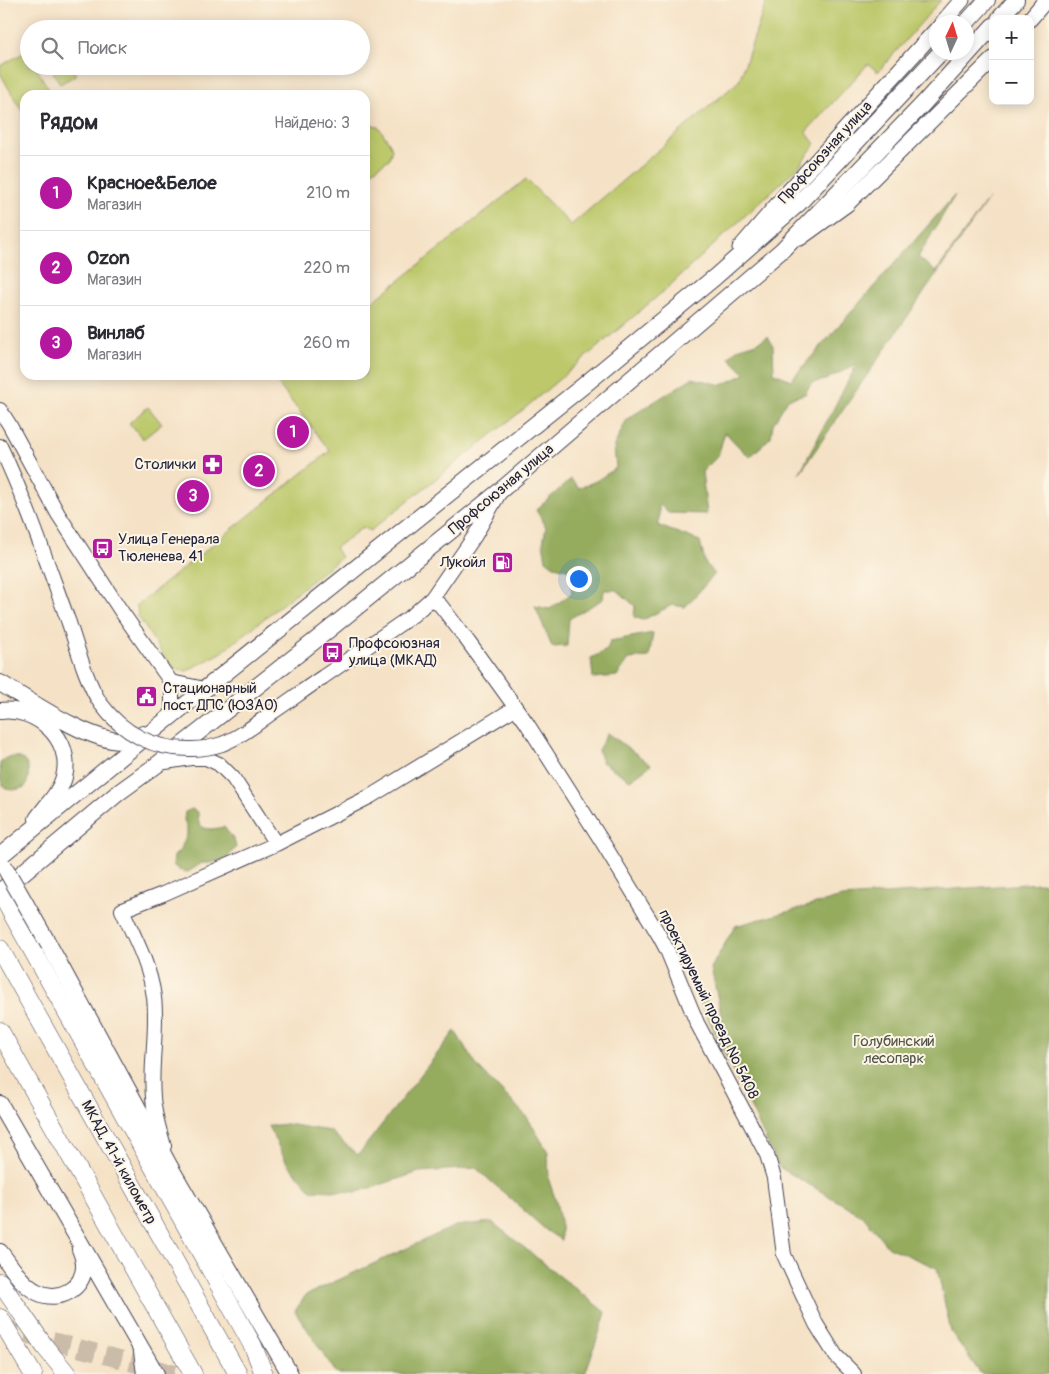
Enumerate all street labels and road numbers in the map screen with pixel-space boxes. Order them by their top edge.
street label: Профсоюзная улица [774,97,876,208]
street label: Профсоюзная улица [445,440,558,539]
street label: проектируемый проезд № 5408 [654,906,763,1103]
street label: МКАД, 41-й километр [77,1097,161,1228]

